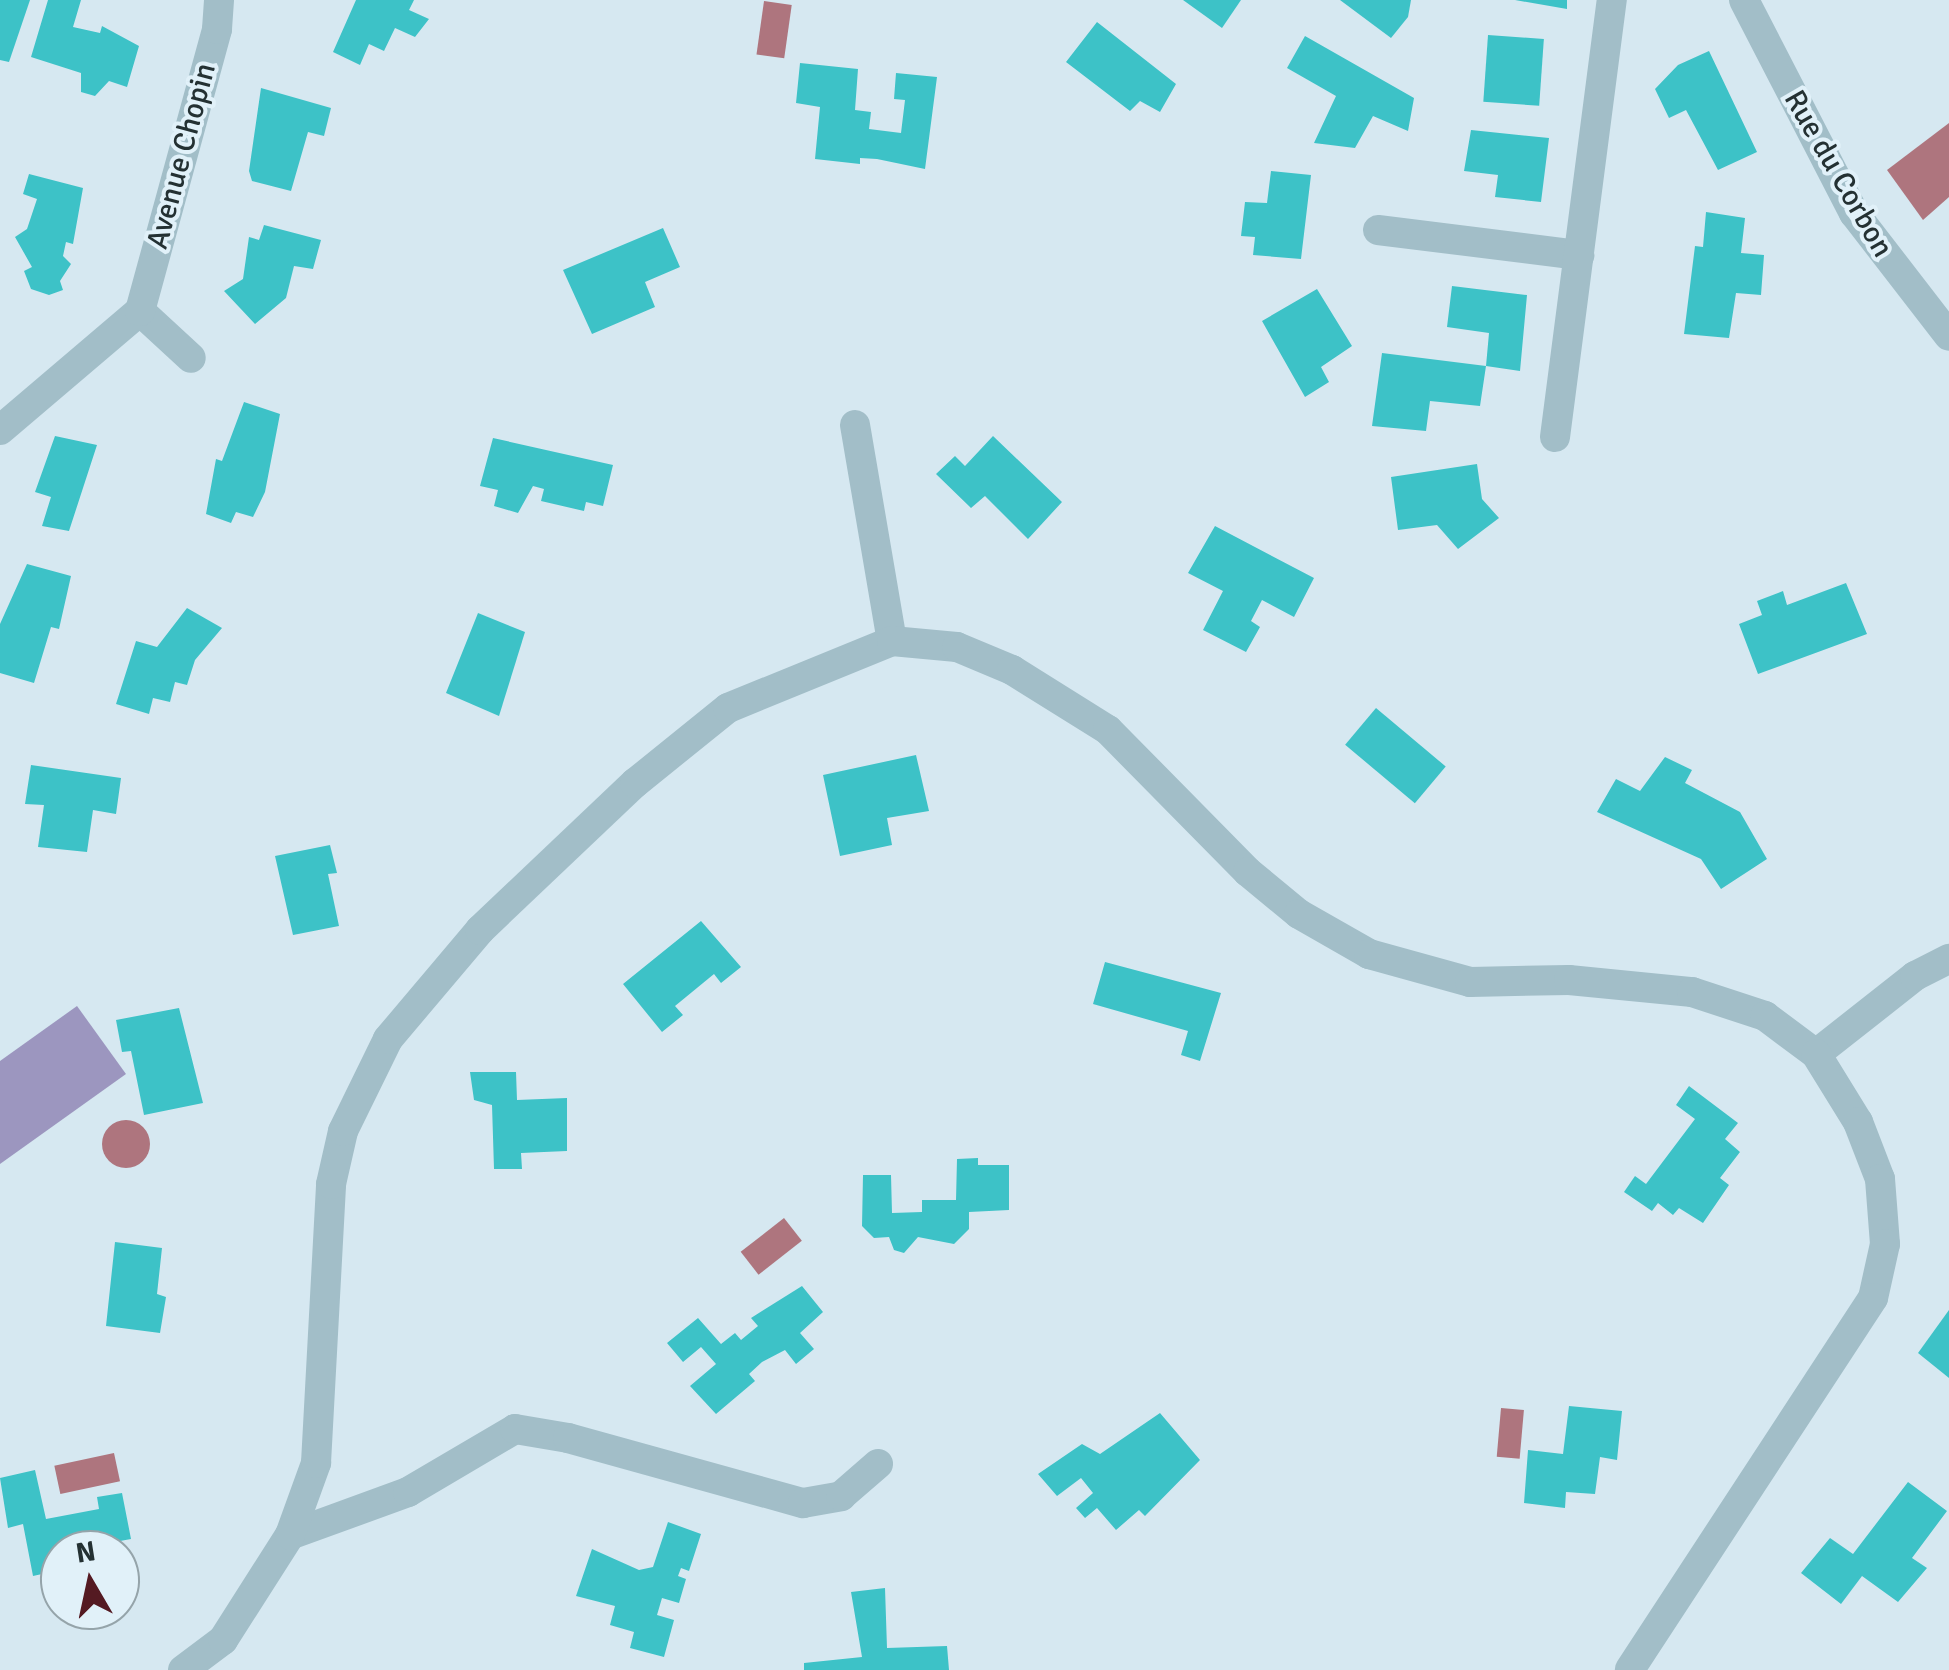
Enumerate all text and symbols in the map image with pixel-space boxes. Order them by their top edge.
street label: Avenue Chopin [140,59,224,253]
street label: Rue du Corbon [1776,84,1900,264]
north arrow [40,1530,140,1630]
text: N [73,1534,98,1571]

